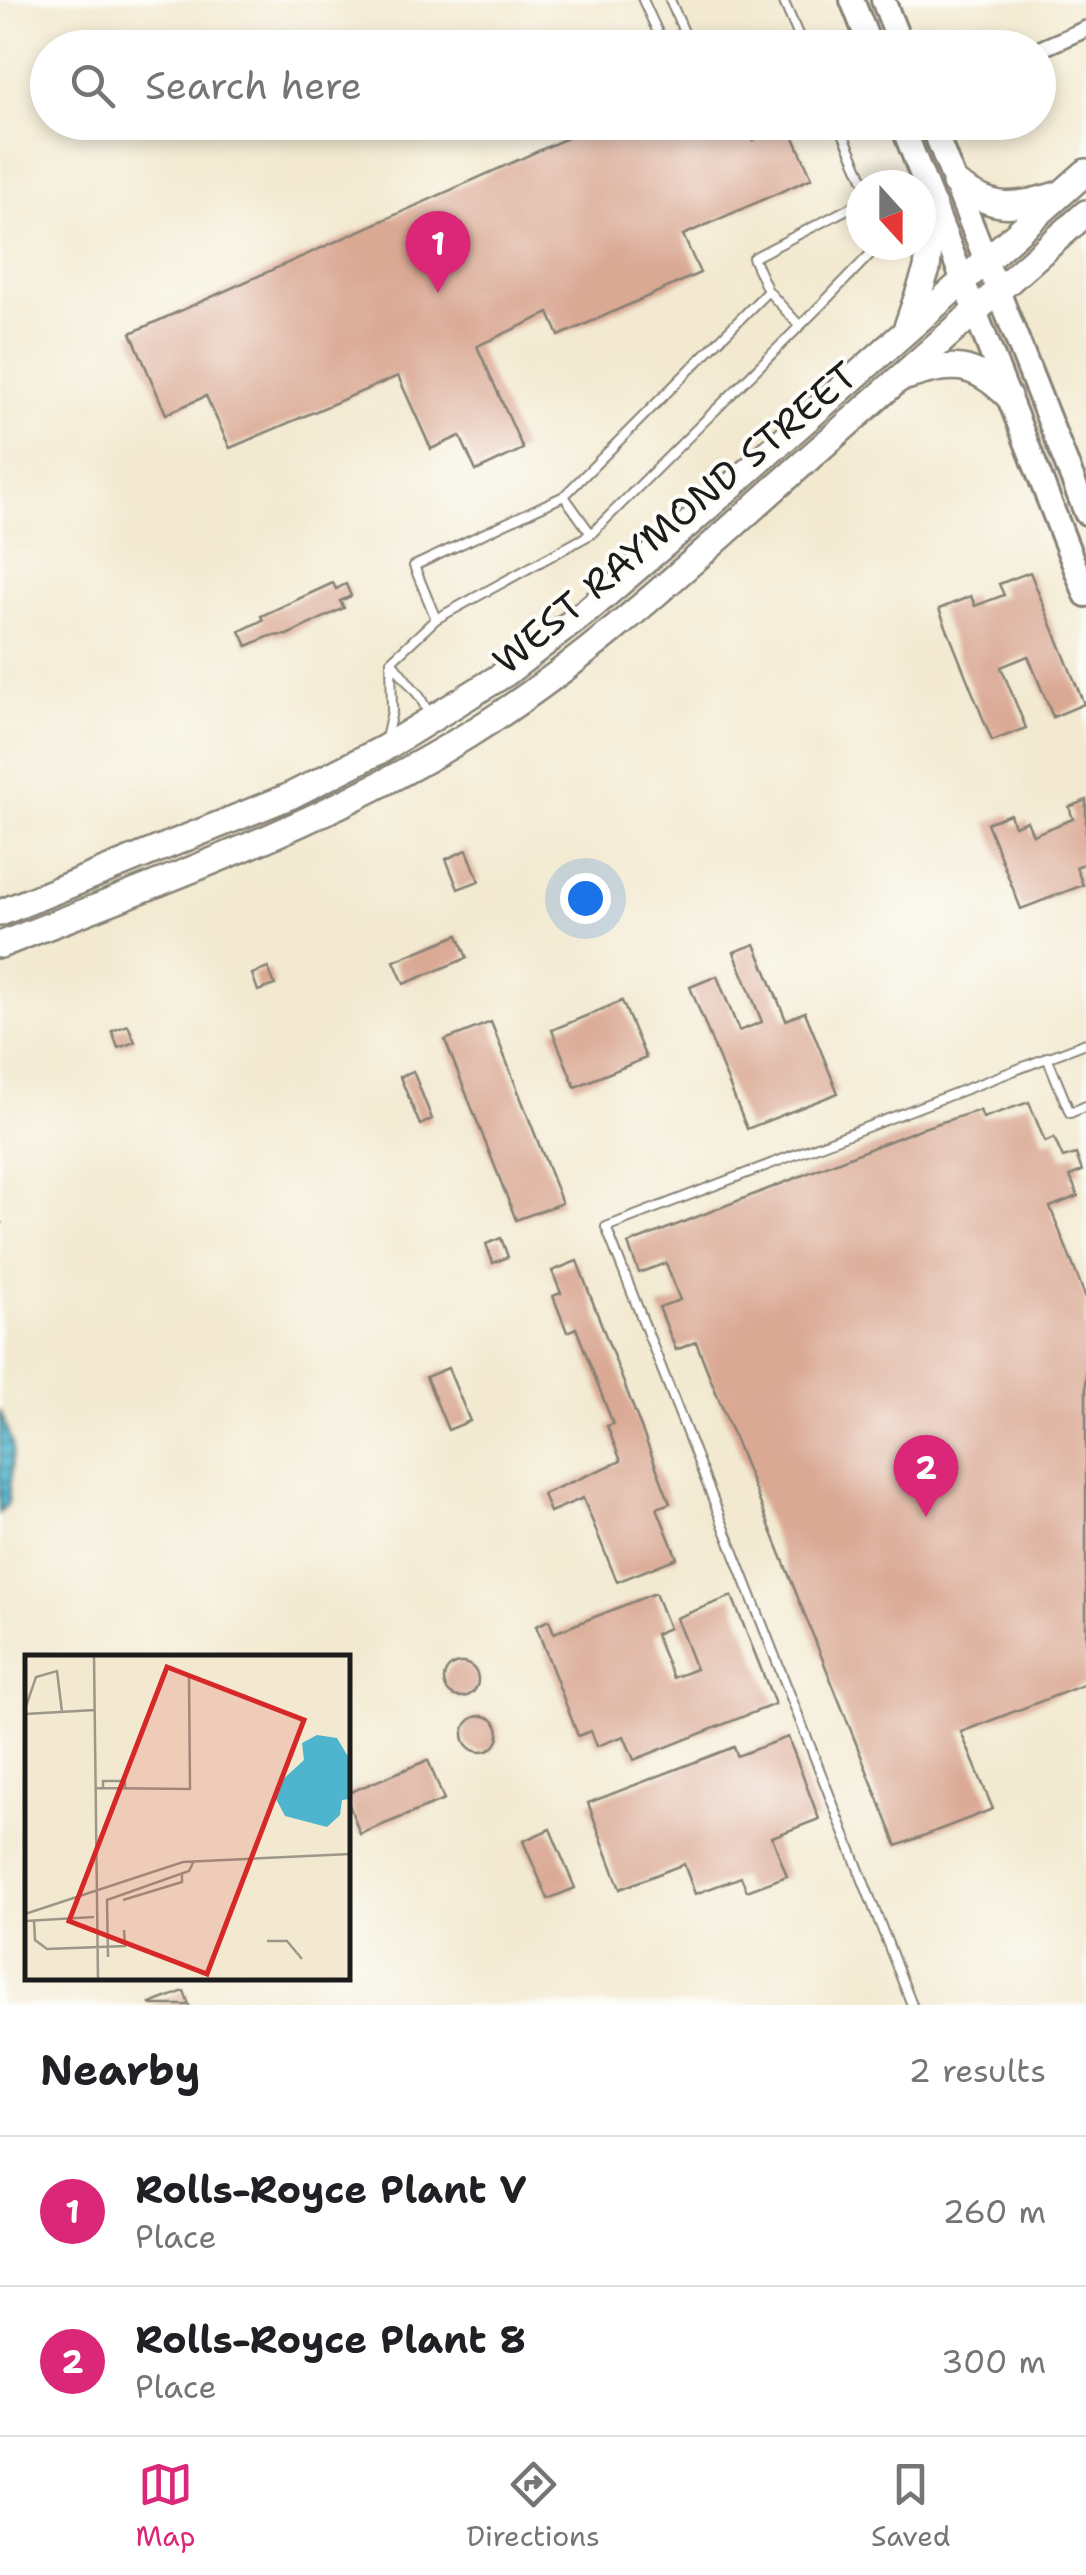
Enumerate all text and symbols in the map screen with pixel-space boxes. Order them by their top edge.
search box [30,30,1056,140]
icon: search [65,58,120,113]
text: Search here [145,60,362,111]
north arrow [846,170,936,260]
pin: 1 [406,210,470,293]
street label: WEST RAYMOND STREET [482,350,868,685]
your location [560,873,611,924]
pin: 2 [894,1434,958,1517]
inset map [25,1655,350,1980]
text: Nearby [40,2042,200,2098]
text: 2 results [909,2049,1046,2092]
text: Rolls-Royce Plant V [135,2164,526,2215]
text: 1 [65,2190,80,2233]
text: 260 m [943,2190,1046,2233]
text: Place [135,2215,217,2258]
text: Rolls-Royce Plant 8 [135,2314,526,2365]
text: 2 [61,2340,84,2383]
text: 300 m [941,2340,1046,2383]
text: Place [135,2365,217,2408]
tab: Map [136,2457,195,2555]
tab: Directions [466,2457,600,2555]
tab: Saved [871,2457,950,2555]

